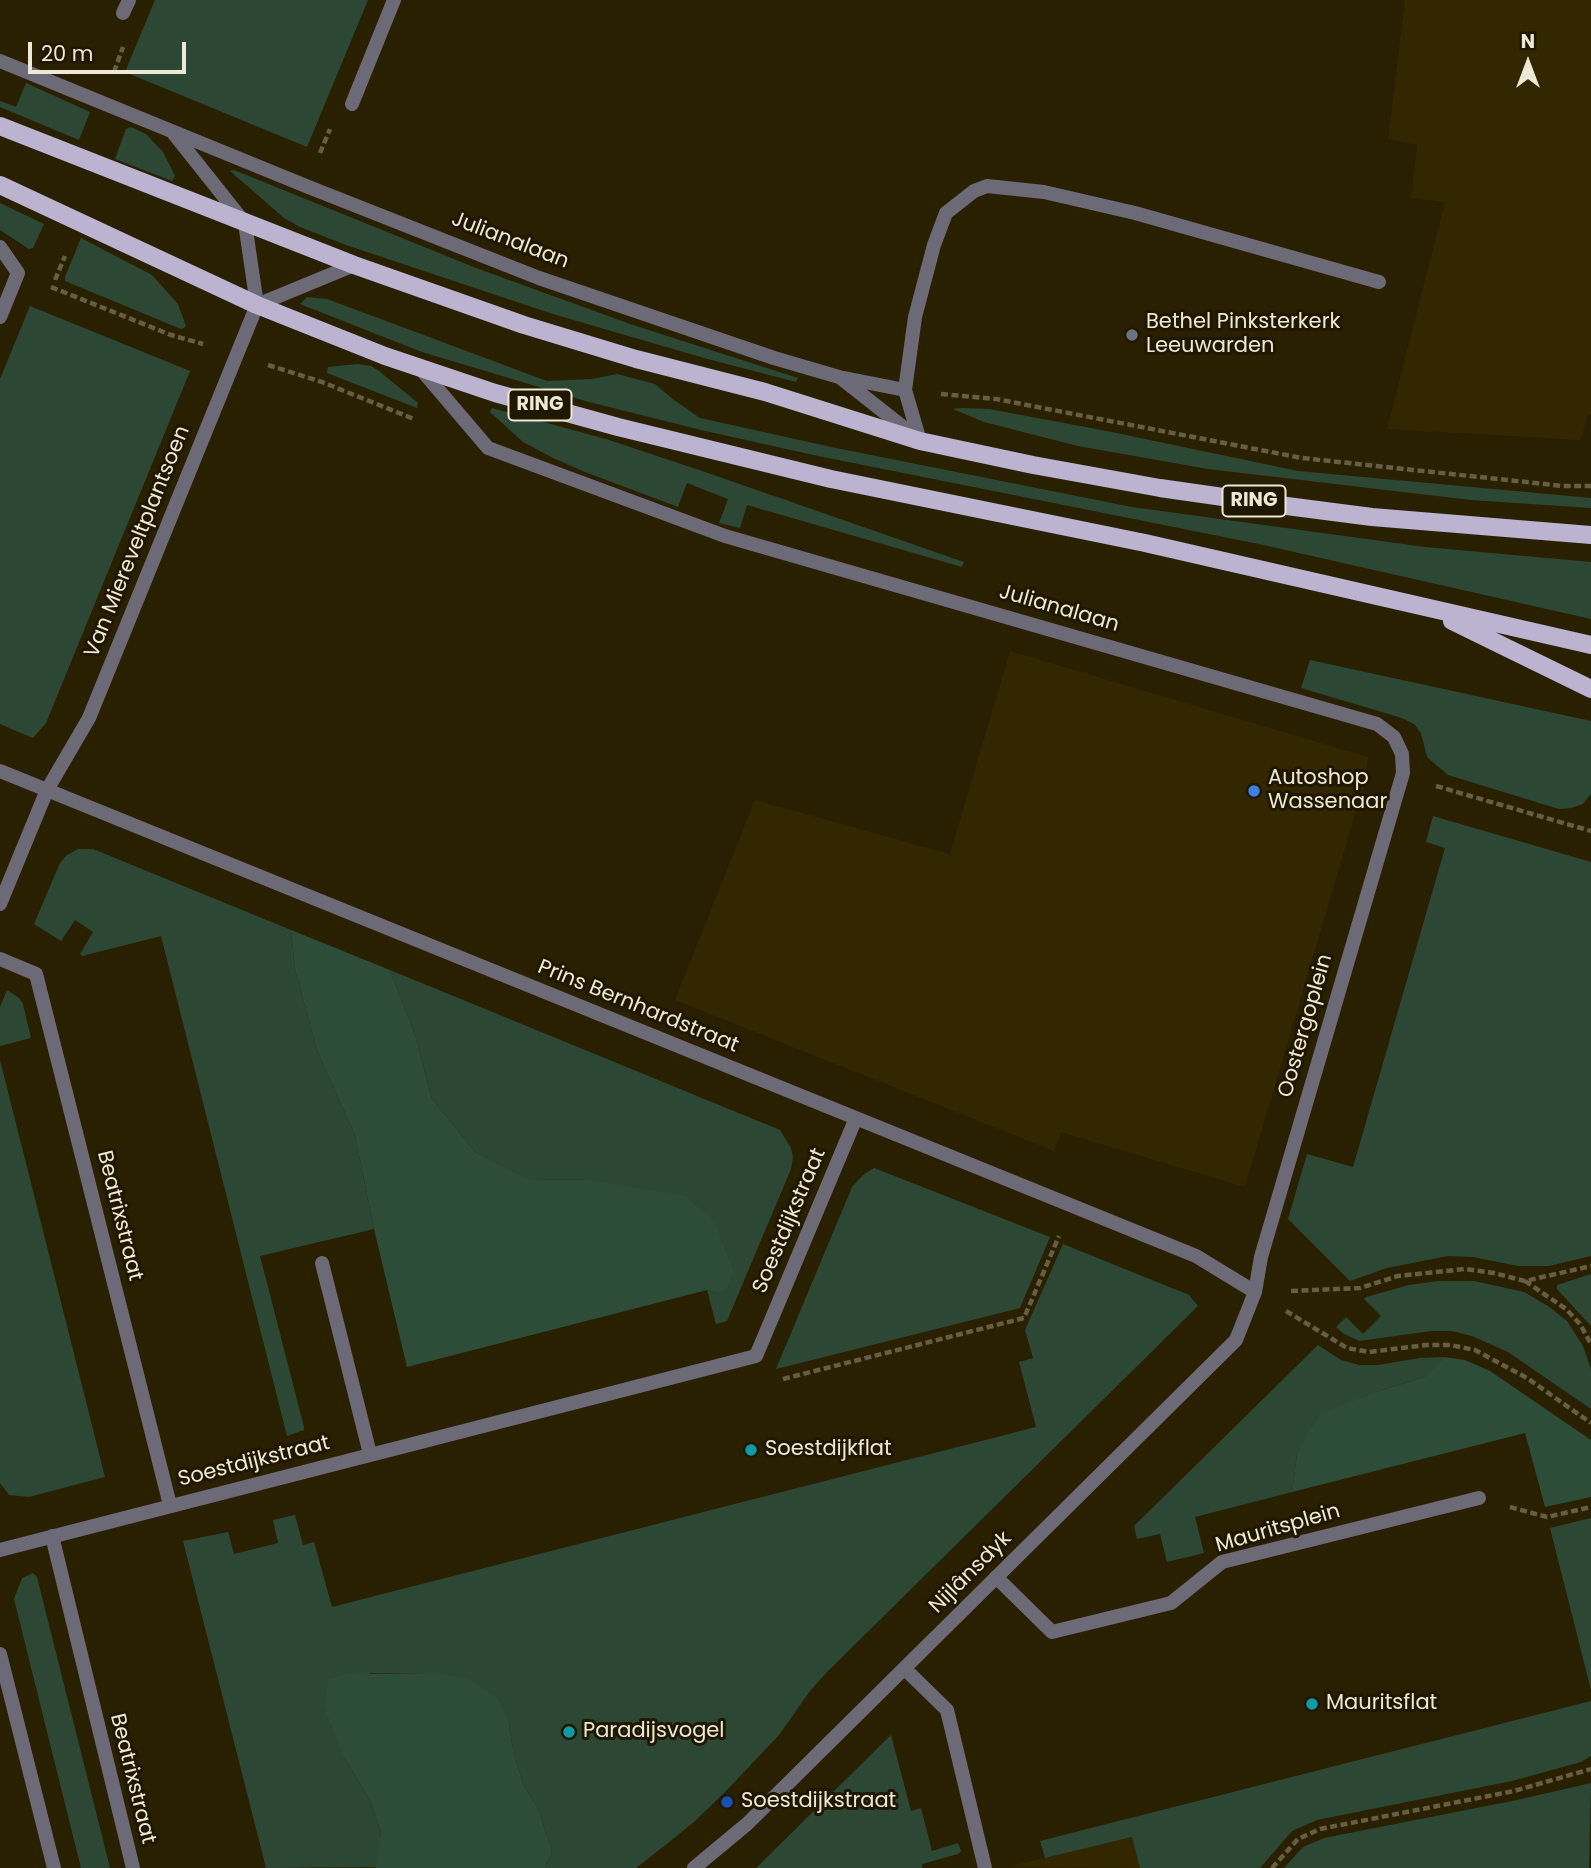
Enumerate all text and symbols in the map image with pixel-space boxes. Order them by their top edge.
scale bar [32,28,189,72]
north arrow [1493,28,1563,98]
text: N [1521,28,1535,55]
text: 20 m [41,39,94,68]
street label: Julianalaan [448,207,572,275]
place label: Bethel Pinksterkerk Leeuwarden [1146,310,1340,360]
marker: Bethel Pinksterkerk Leeuwarden [1124,327,1140,343]
road number: RING [508,390,572,420]
street label: Van Miereveltplantsoen [80,422,196,662]
road number: RING [1222,486,1286,516]
street label: Julianalaan [996,580,1122,638]
place label: Autoshop Wassenaar [1268,766,1387,816]
marker: Autoshop Wassenaar [1246,783,1262,799]
street label: Oostergoplein [1273,951,1339,1101]
street label: Prins Bernhardstraat [534,955,742,1059]
street label: Soestdijkstraat [748,1145,832,1297]
street label: Beatrixstraat [91,1148,147,1284]
street label: Soestdijkstraat [176,1431,332,1493]
place label: Soestdijkflat [765,1437,892,1463]
marker: Soestdijkflat [743,1442,759,1458]
street label: Mauritsplein [1213,1499,1343,1559]
street label: Nijlânsdyk [925,1527,1017,1619]
place label: Mauritsflat [1326,1691,1437,1717]
marker: Mauritsflat [1304,1696,1320,1712]
street label: Beatrixstraat [104,1711,160,1847]
place label: Paradijsvogel [583,1719,725,1745]
marker: Paradijsvogel [561,1724,577,1740]
place label: Soestdijkstraat [741,1789,896,1815]
marker: Soestdijkstraat [719,1794,735,1810]

